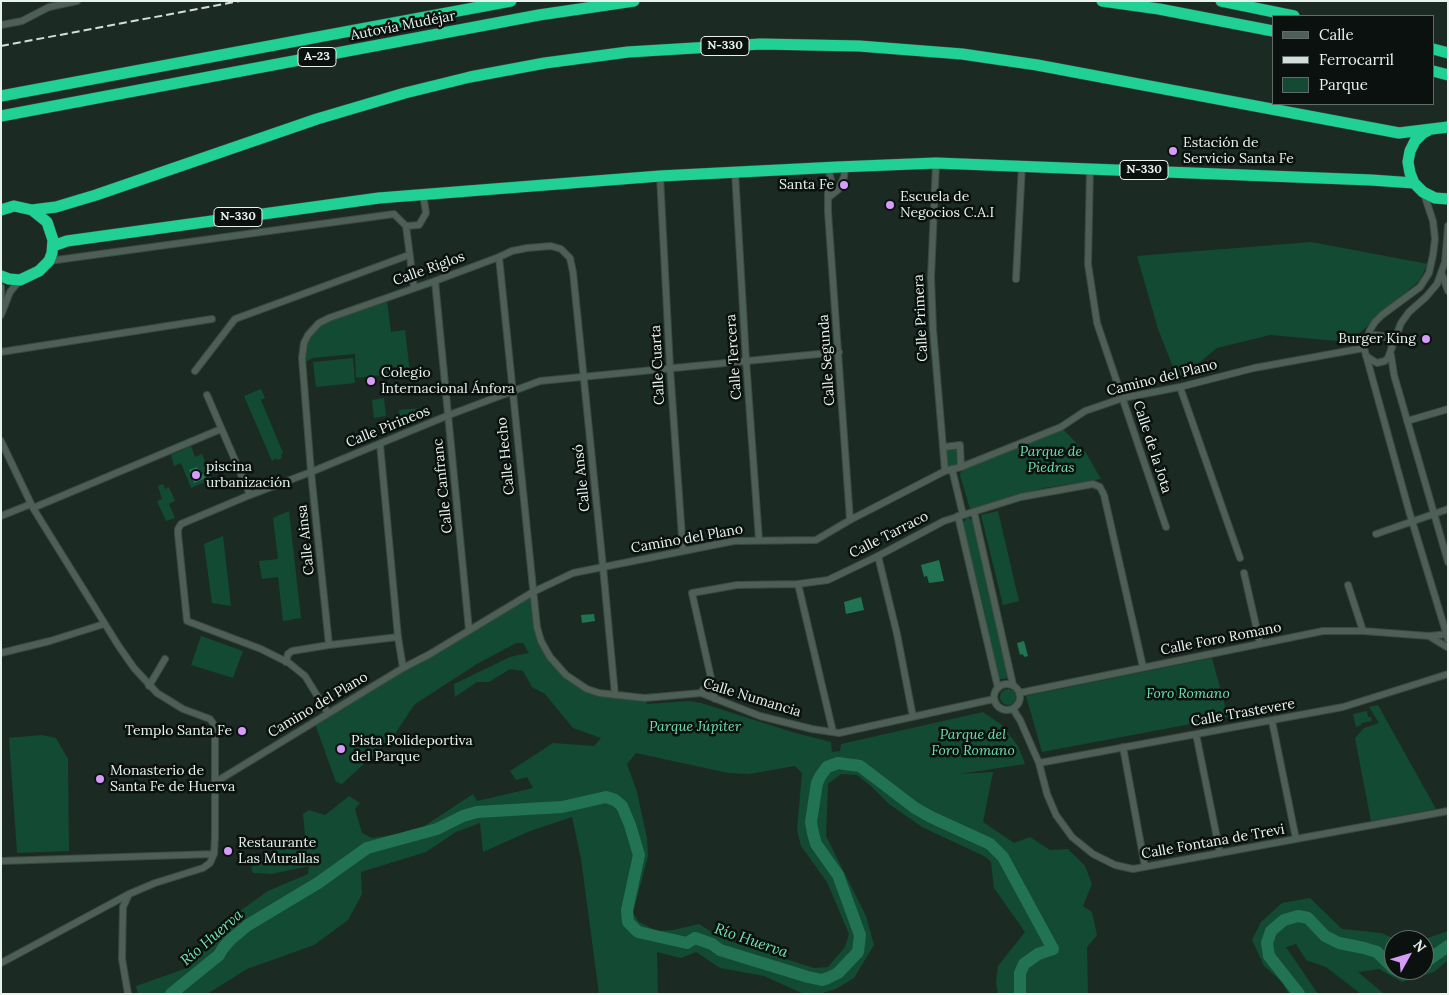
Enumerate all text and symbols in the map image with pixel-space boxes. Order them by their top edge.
street label: Autovía Mudéjar [349,8,457,44]
legend [1272,15,1434,105]
text: Calle [1319,25,1354,44]
road number: N-330 [701,36,749,56]
road number: A-23 [298,48,336,66]
text: Ferrocarril [1319,50,1394,69]
text: Parque [1319,75,1368,94]
place label: Estación de Servicio Santa Fe [1183,135,1294,168]
marker: Estación de Servicio Santa Fe [1167,145,1179,157]
road number: N-330 [1120,160,1168,180]
place label: Santa Fe [779,177,834,193]
marker: Santa Fe [838,179,850,191]
place label: Escuela de Negocios C.A.I [900,189,994,222]
marker: Escuela de Negocios C.A.I [884,199,896,211]
road number: N-330 [214,208,262,226]
street label: Calle Riglos [391,248,467,290]
street label: Calle Primera [910,274,932,362]
street label: Calle Tercera [723,314,745,400]
street label: Calle Segunda [815,314,839,406]
street label: Calle Cuarta [648,325,668,405]
place label: Burger King [1338,331,1416,347]
marker: Burger King [1420,333,1432,345]
street label: Camino del Plano [1105,356,1219,400]
place label: Colegio Internacional Ánfora [381,365,515,398]
marker: Colegio Internacional Ánfora [365,375,377,387]
street label: Calle de la Jota [1129,399,1175,495]
street label: Calle Pirineos [344,403,432,451]
street label: Calle Hecho [494,416,518,496]
street label: Calle Canfranc [430,438,456,534]
street label: Calle Ansó [570,443,594,513]
park label: Parque de Piedras [1020,444,1082,477]
place label: piscina urbanización [206,459,291,492]
marker: piscina urbanización [190,469,202,481]
street label: Calle Ainsa [294,504,318,576]
street label: Calle Tarraco [847,508,931,562]
street label: Camino del Plano [630,521,744,557]
street label: Calle Foro Romano [1159,619,1283,659]
street label: Camino del Plano [265,669,371,741]
street label: Calle Numancia [701,675,803,721]
park label: Foro Romano [1146,686,1230,702]
street label: Calle Trastevere [1190,696,1296,730]
park label: Parque Júpiter [649,719,741,735]
place label: Templo Santa Fe [125,723,232,739]
marker: Templo Santa Fe [236,725,248,737]
park label: Parque del Foro Romano [931,727,1015,760]
place label: Pista Polideportiva del Parque [351,733,473,766]
marker: Pista Polideportiva del Parque [335,743,347,755]
place label: Monasterio de Santa Fe de Huerva [110,763,235,796]
marker: Monasterio de Santa Fe de Huerva [94,773,106,785]
street label: Calle Fontana de Trevi [1140,821,1286,863]
place label: Restaurante Las Murallas [238,835,320,868]
marker: Restaurante Las Murallas [222,845,234,857]
water label: Río Huerva [177,906,247,970]
water label: Río Huerva [712,920,790,962]
north arrow [1384,930,1434,980]
text: N [1409,936,1430,956]

